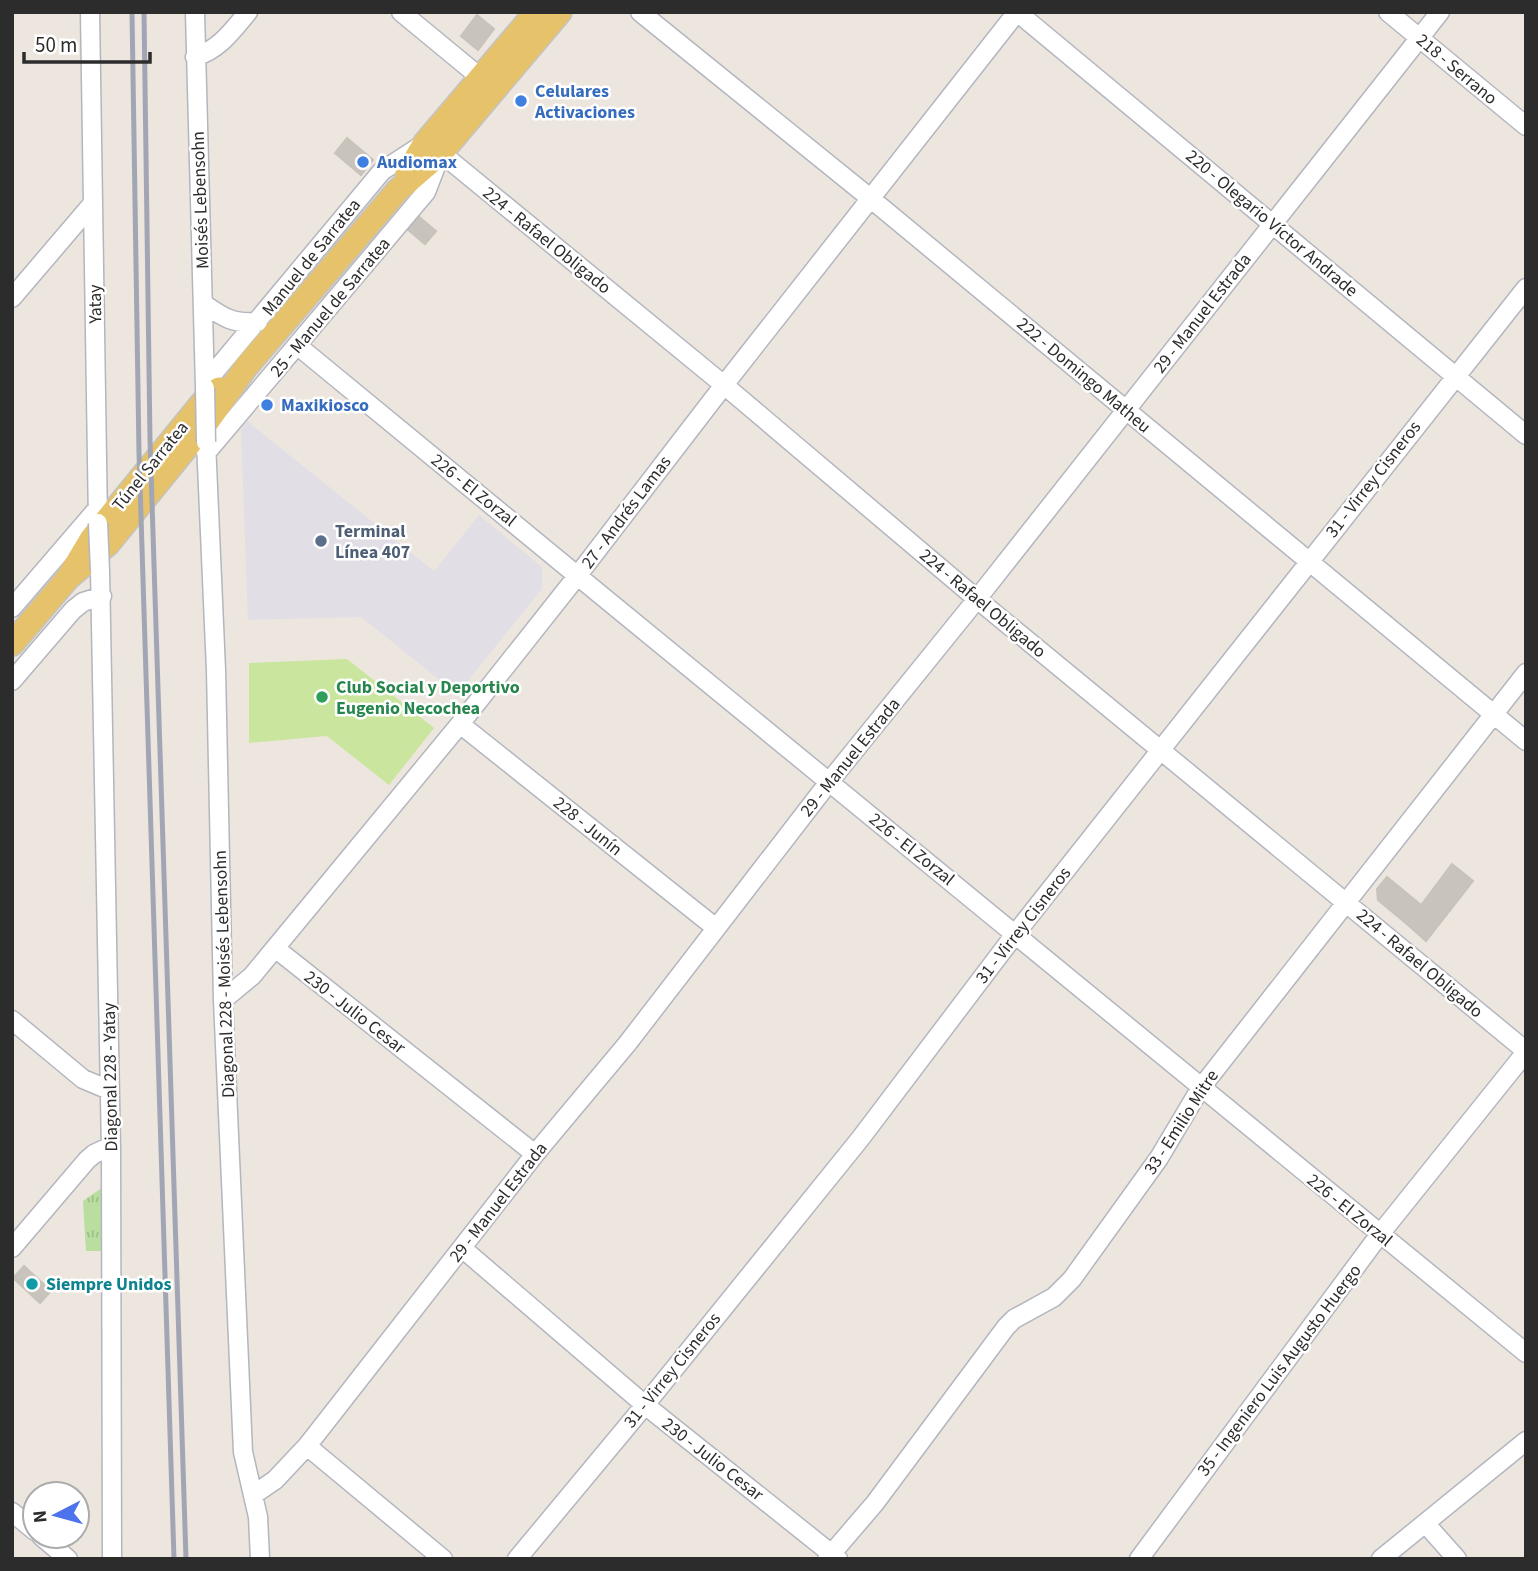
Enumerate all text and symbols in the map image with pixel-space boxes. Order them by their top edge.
scale bar [24,21,150,65]
street label: 218 - Serrano [1411,28,1503,111]
text: 50 m [35,30,77,60]
place label: Celulares Activaciones [534,79,635,125]
marker: Celulares Activaciones [513,93,529,109]
street label: Moisés Lebensohn [186,131,215,269]
street label: 220 - Olegario Víctor Andrade [1180,144,1363,303]
place label: Audiomax [376,150,457,175]
marker: Audiomax [355,154,371,170]
street label: 224 - Rafael Obligado [477,181,616,300]
street label: Manuel de Sarratea [256,193,367,321]
street label: 25 - Manuel de Sarratea [264,232,396,382]
street label: 29 - Manuel Estrada [1148,248,1257,379]
street label: Yatay [83,284,108,325]
street label: 222 - Domingo Matheu [1011,312,1156,439]
place label: Maxikiosco [281,393,369,418]
marker: Maxikiosco [259,397,275,413]
street label: Túnel Sarratea [106,416,194,516]
street label: 31 - Virrey Cisneros [1320,416,1427,543]
street label: 226 - El Zorzal [426,448,522,533]
street label: 27 - Andrés Lamas [576,451,677,574]
place label: Terminal Línea 407 [335,519,410,565]
marker: Terminal Línea 407 [313,533,329,549]
street label: 224 - Rafael Obligado [914,543,1051,664]
place label: Club Social y Deportivo Eugenio Necochea [336,675,520,721]
marker: Club Social y Deportivo Eugenio Necochea [314,689,330,705]
street label: 29 - Manuel Estrada [795,693,906,822]
street label: 228 - Junín [548,791,627,862]
street label: 226 - El Zorzal [864,807,960,892]
street label: Diagonal 228 - Moisés Lebensohn [208,850,241,1098]
street label: 31 - Virrey Cisneros [970,862,1077,989]
street label: 224 - Rafael Obligado [1351,903,1488,1024]
street label: 230 - Julio Cesar [299,965,411,1060]
street label: Diagonal 228 - Yatay [97,1002,124,1152]
street label: 33 - Emilio Mitre [1138,1065,1225,1180]
street label: 29 - Manuel Estrada [444,1137,553,1268]
street label: 226 - El Zorzal [1302,1168,1398,1253]
street label: 35 - Ingeniero Luis Augusto Huergo [1191,1259,1367,1481]
place label: Siempre Unidos [46,1272,171,1297]
marker: Siempre Unidos [24,1276,40,1292]
street label: 31 - Virrey Cisneros [618,1307,727,1433]
street label: 230 - Julio Cesar [657,1412,769,1507]
north arrow [21,1480,91,1550]
text: N [26,1509,55,1524]

